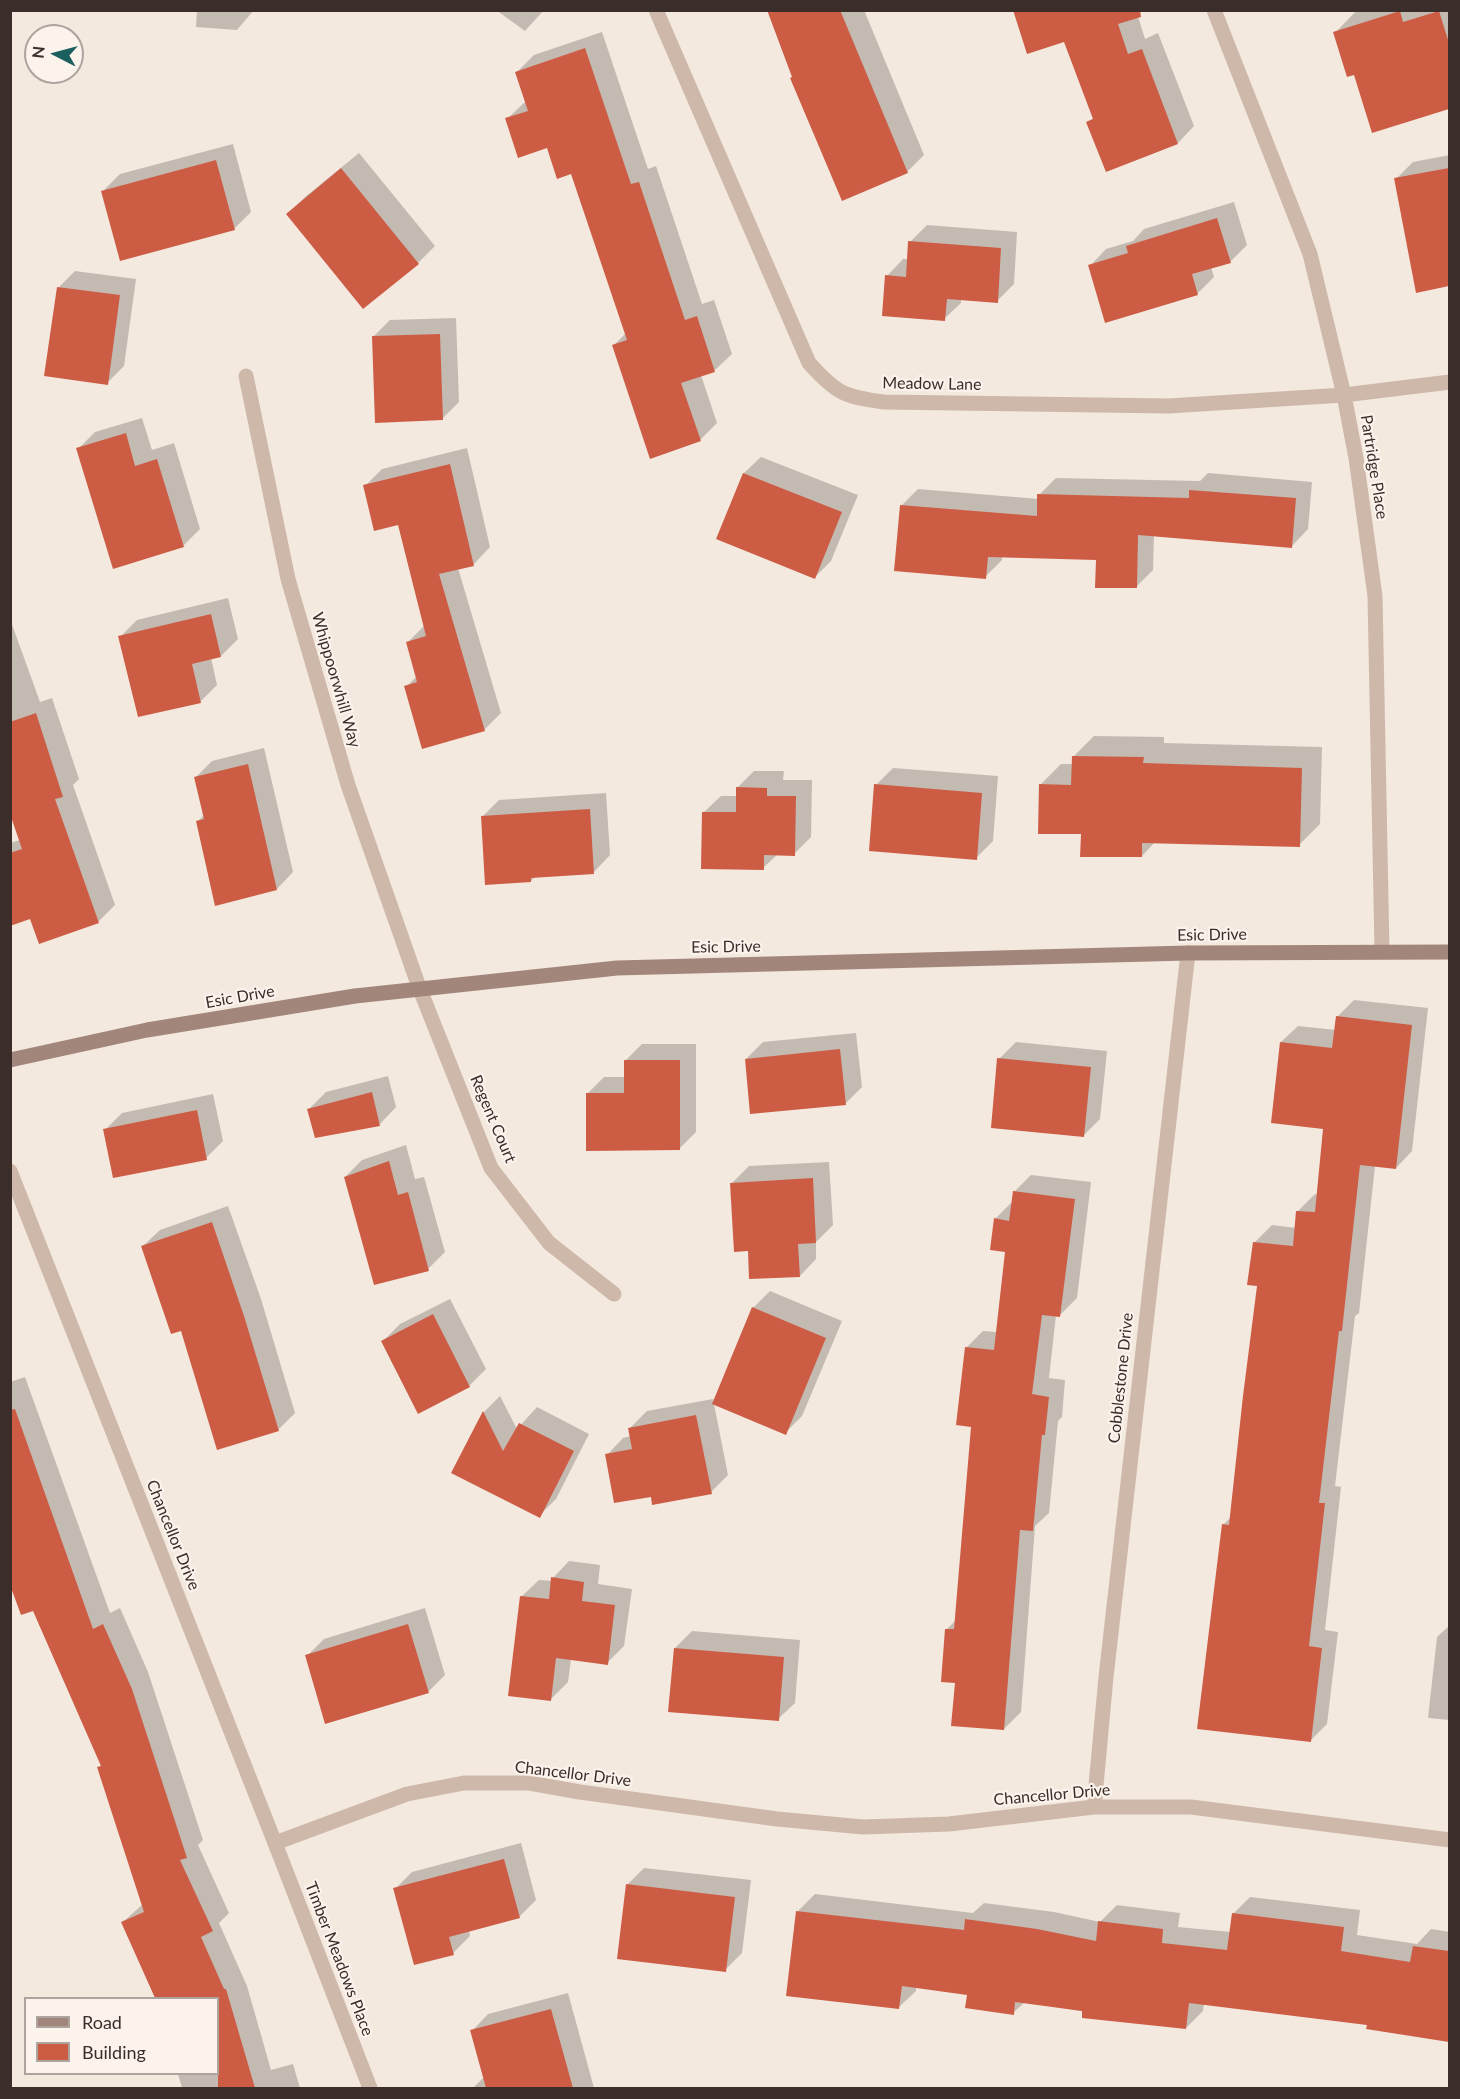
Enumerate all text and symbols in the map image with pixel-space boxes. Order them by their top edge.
north arrow [24,24,84,84]
text: N [27,45,48,59]
street label: Meadow Lane [882,374,982,394]
street label: Partridge Place [1356,413,1392,521]
street label: Whippoorwhill Way [308,610,364,750]
street label: Esic Drive [1177,925,1247,945]
street label: Esic Drive [691,937,761,957]
street label: Esic Drive [204,981,276,1013]
street label: Regent Court [466,1072,520,1166]
street label: Cobblestone Drive [1105,1312,1137,1444]
street label: Chancellor Drive [142,1477,204,1593]
street label: Chancellor Drive [514,1757,632,1791]
street label: Chancellor Drive [993,1780,1111,1810]
street label: Timber Meadows Place [301,1879,377,2039]
legend [24,1997,219,2075]
text: Road [82,2011,122,2033]
text: Building [82,2041,146,2063]

